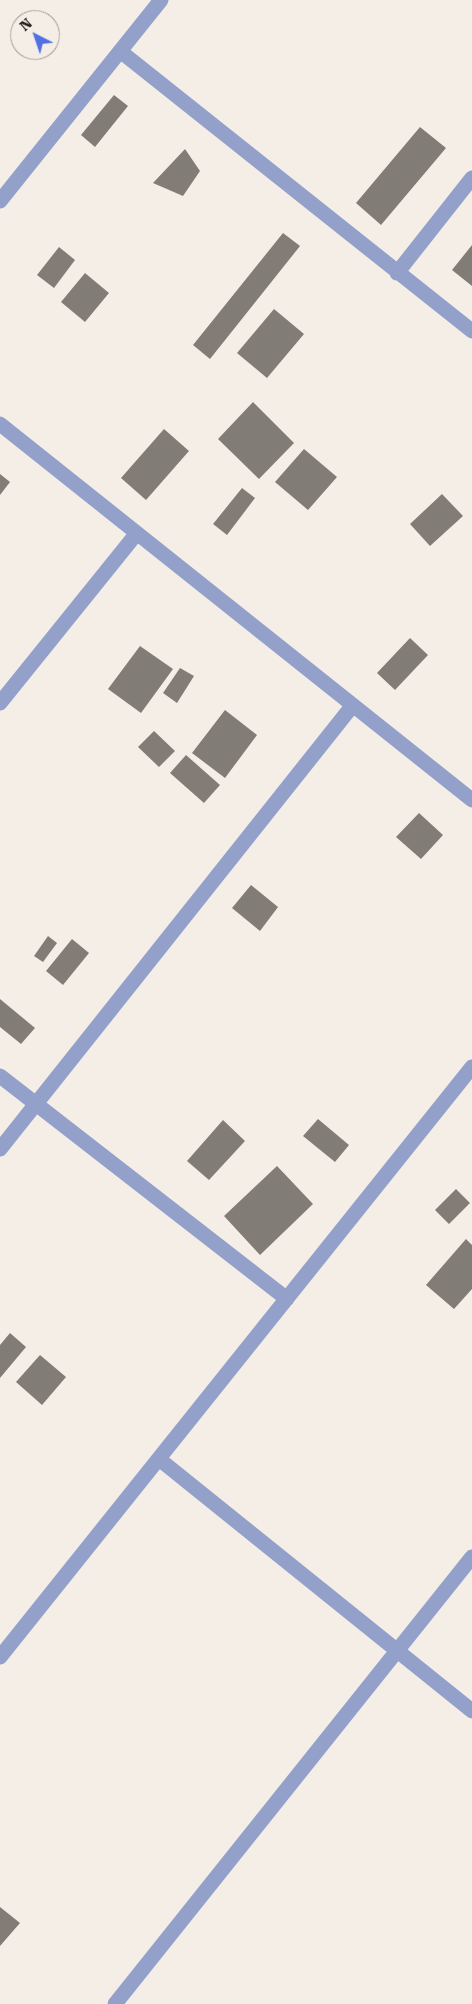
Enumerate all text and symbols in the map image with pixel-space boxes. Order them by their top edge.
north arrow [10,10,60,60]
text: N [16,15,35,34]

